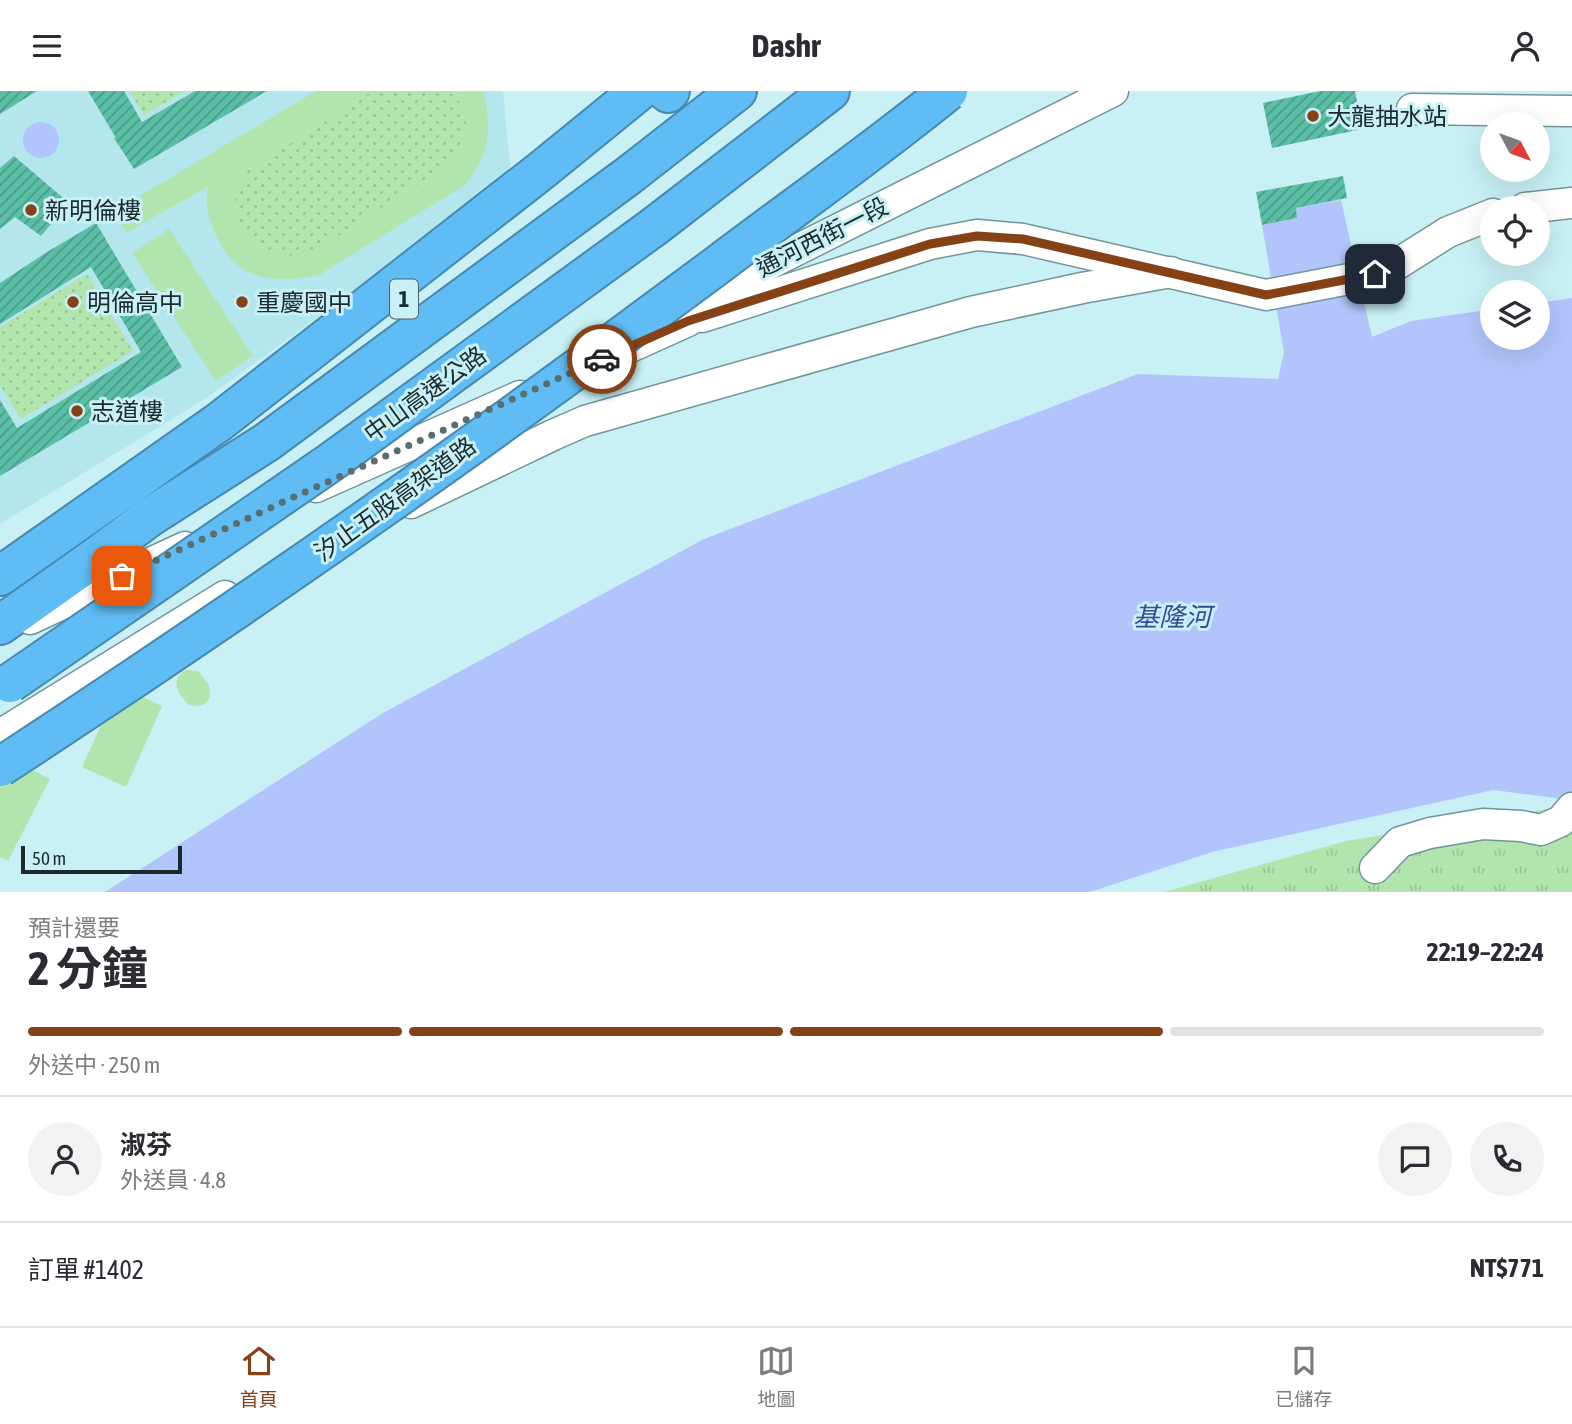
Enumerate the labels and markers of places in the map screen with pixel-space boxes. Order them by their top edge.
place label: 大龍抽水站 [1327,103,1447,130]
marker: 大龍抽水站 [1305,108,1321,124]
place label: 新明倫樓 [45,197,141,224]
marker: 新明倫樓 [23,202,39,218]
pin [1345,244,1405,304]
place label: 明倫高中 [87,289,183,316]
place label: 重慶國中 [256,289,352,316]
marker: 明倫高中 [65,294,81,310]
marker: 重慶國中 [234,294,250,310]
place label: 志道樓 [91,398,163,425]
marker: 志道樓 [69,403,85,419]
pin [92,546,152,606]

